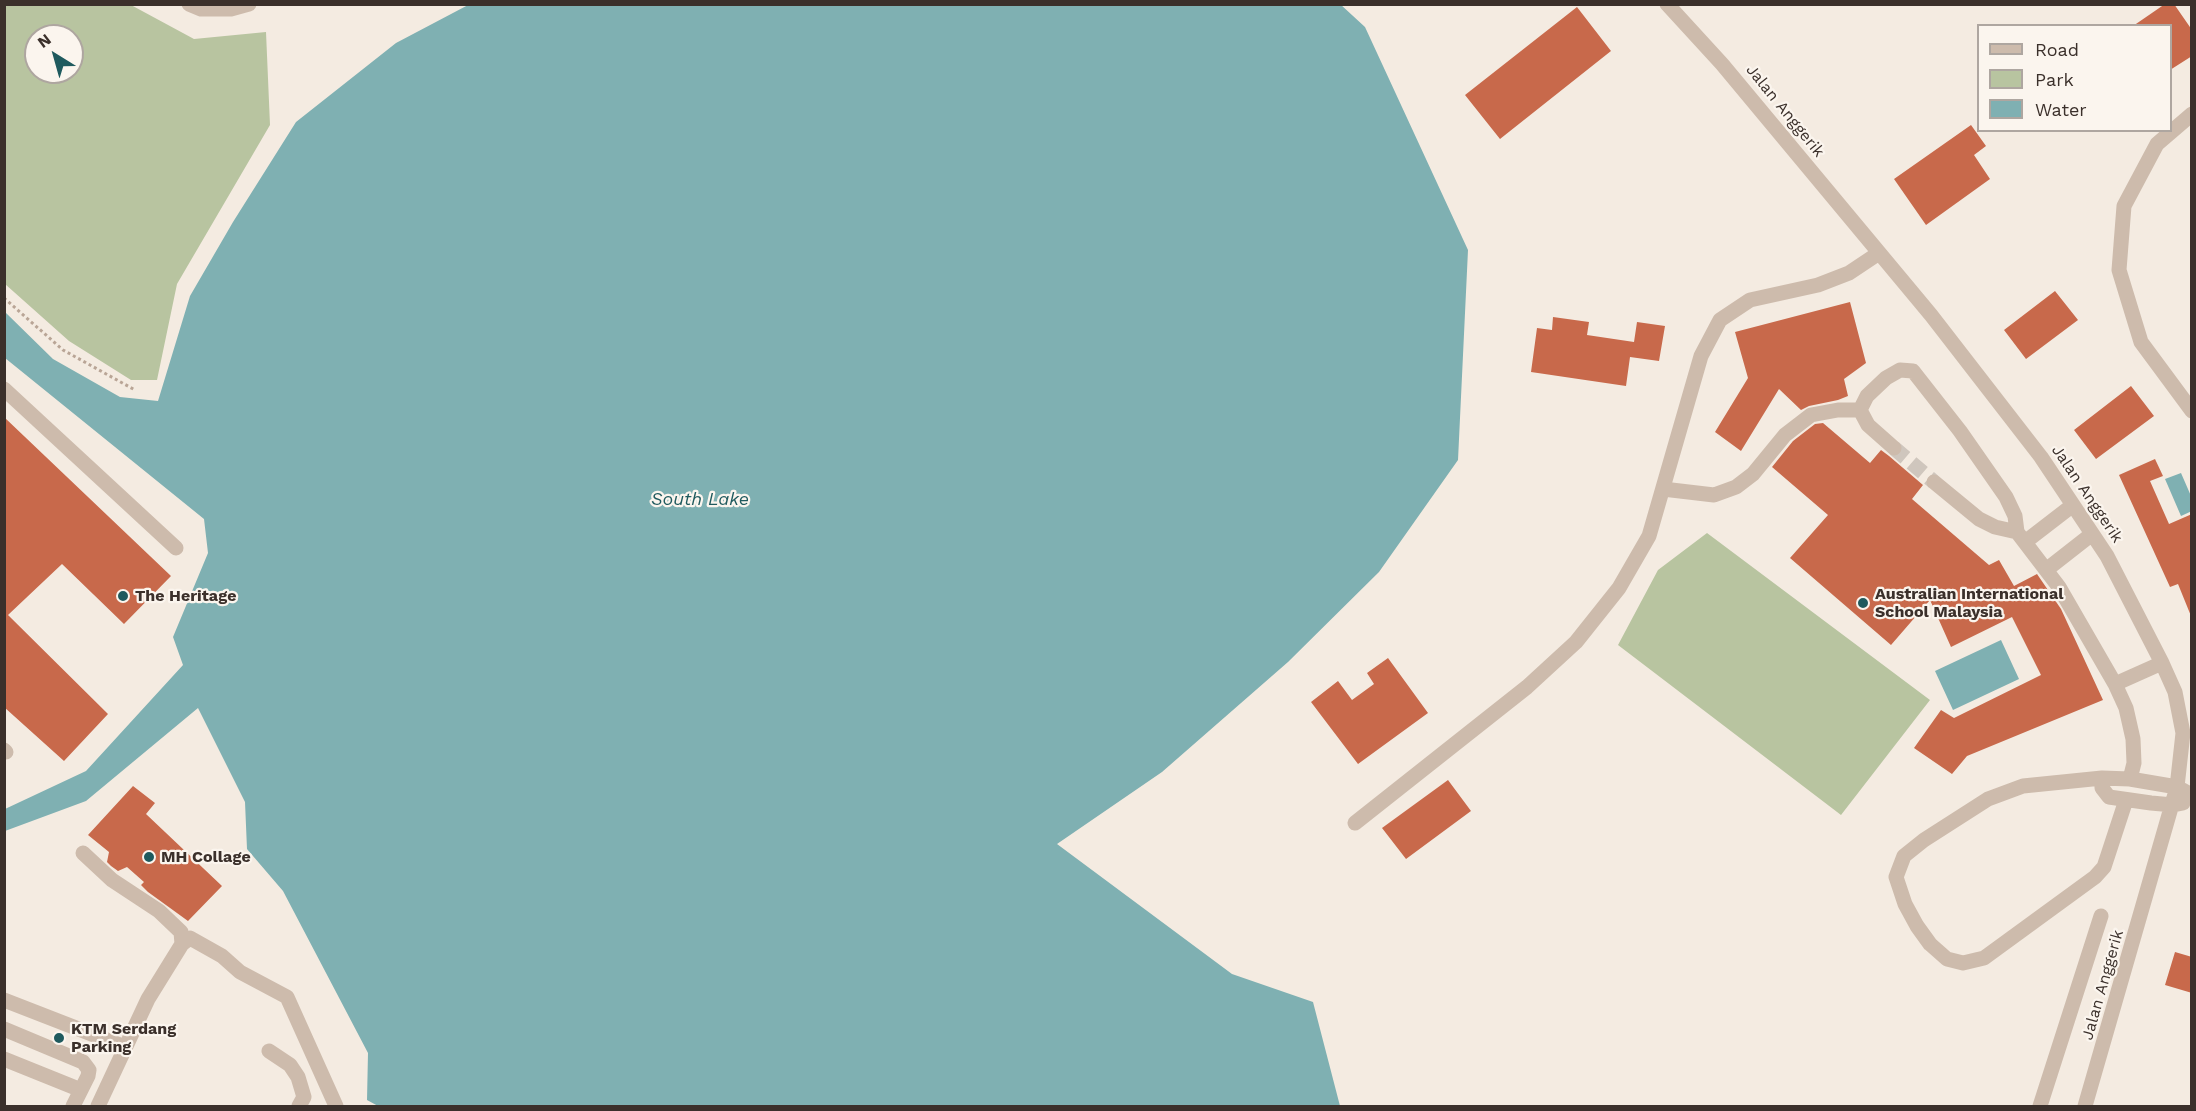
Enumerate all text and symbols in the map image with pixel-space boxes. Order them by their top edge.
north arrow [24,24,84,84]
legend [1977,24,2172,132]
text: N [34,30,55,52]
text: Road [2035,39,2079,60]
street label: Jalan Anggerik [1742,61,1828,161]
text: Park [2035,69,2074,90]
text: Water [2035,99,2087,120]
street label: Jalan Anggerik [2047,441,2127,547]
water label: South Lake [651,489,749,511]
place label: Australian International School Malaysia [1875,584,2063,622]
place label: The Heritage [135,586,236,606]
marker: The Heritage [116,589,130,603]
marker: Australian International School Malaysia [1856,596,1870,610]
place label: MH Collage [161,847,251,867]
marker: MH Collage [142,850,156,864]
street label: Jalan Anggerik [2078,928,2128,1042]
place label: KTM Serdang Parking [71,1019,176,1057]
marker: KTM Serdang Parking [52,1031,66,1045]

